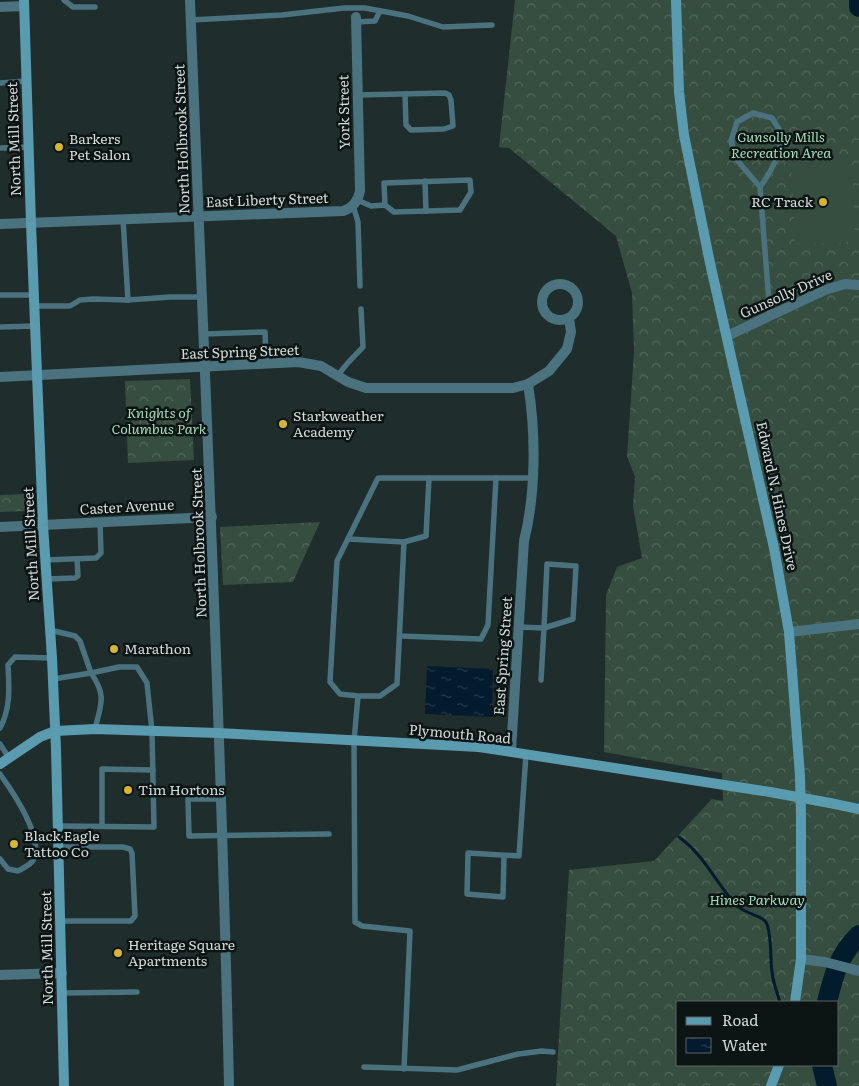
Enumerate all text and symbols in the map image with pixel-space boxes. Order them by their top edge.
street label: North Holbrook Street [168,63,194,214]
street label: York Street [332,74,354,149]
street label: North Mill Street [1,81,25,196]
park label: Gunsolly Mills Recreation Area [731,126,831,162]
place label: Barkers Pet Salon [69,128,131,164]
marker: Barkers Pet Salon [53,141,65,153]
street label: East Liberty Street [205,187,329,211]
place label: RC Track [751,191,813,211]
marker: RC Track [817,196,829,208]
street label: Gunsolly Drive [736,264,835,322]
street label: East Spring Street [180,339,300,363]
park label: Knights of Columbus Park [112,402,207,438]
place label: Starkweather Academy [293,405,384,441]
marker: Starkweather Academy [277,418,289,430]
street label: Edward N. Hines Drive [752,419,804,572]
street label: North Holbrook Street [185,467,211,618]
street label: North Mill Street [17,486,43,602]
street label: Caster Avenue [79,494,175,518]
street label: East Spring Street [488,596,516,716]
place label: Marathon [124,638,191,658]
marker: Marathon [108,643,120,655]
street label: Plymouth Road [408,719,512,747]
place label: Tim Hortons [138,779,225,799]
marker: Tim Hortons [122,784,134,796]
place label: Black Eagle Tattoo Co [24,825,100,861]
marker: Black Eagle Tattoo Co [8,838,20,850]
park label: Hines Parkway [709,889,805,909]
street label: North Mill Street [35,890,57,1005]
place label: Heritage Square Apartments [128,934,235,970]
marker: Heritage Square Apartments [112,947,124,959]
legend [676,1001,839,1066]
text: Road [722,1008,758,1031]
text: Water [722,1033,767,1056]

